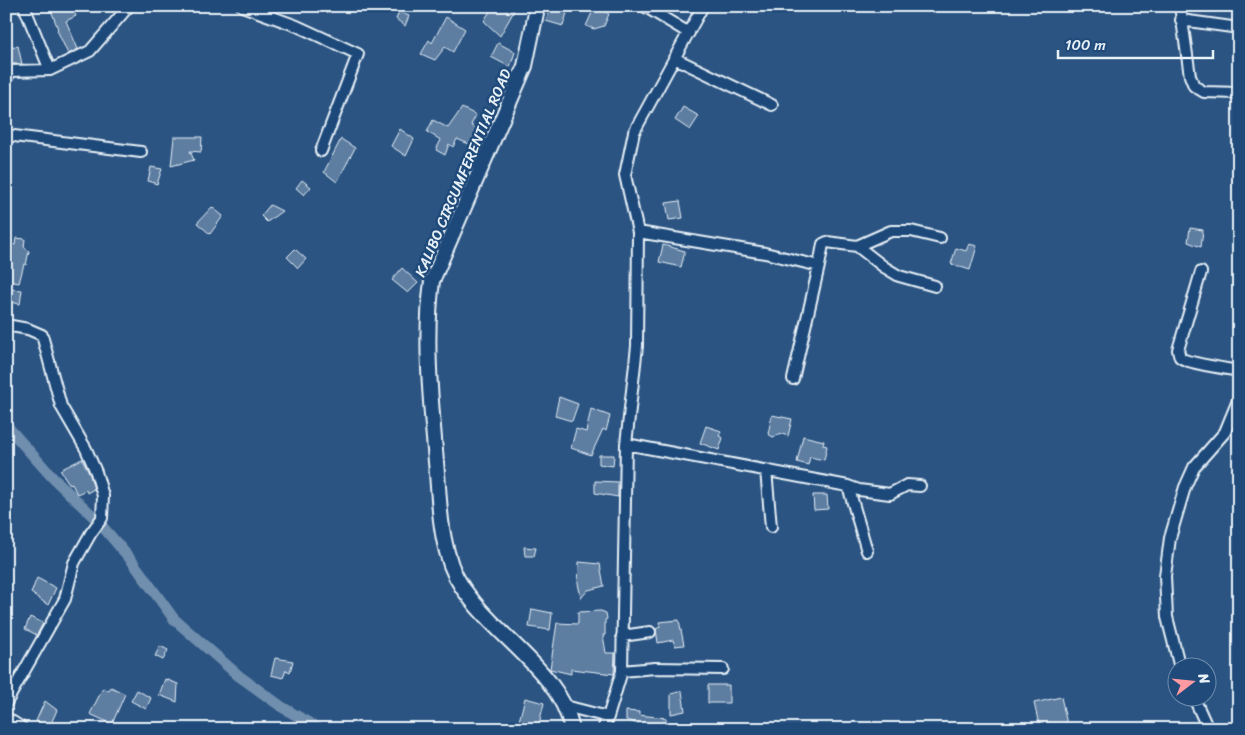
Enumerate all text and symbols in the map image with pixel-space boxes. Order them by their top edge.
scale bar [1058,28,1212,60]
text: 100 m [1065,32,1106,58]
street label: KALIBO CIRCUMFERENTIAL ROAD [407,65,519,281]
north arrow [1168,658,1218,708]
text: N [1190,669,1217,687]

